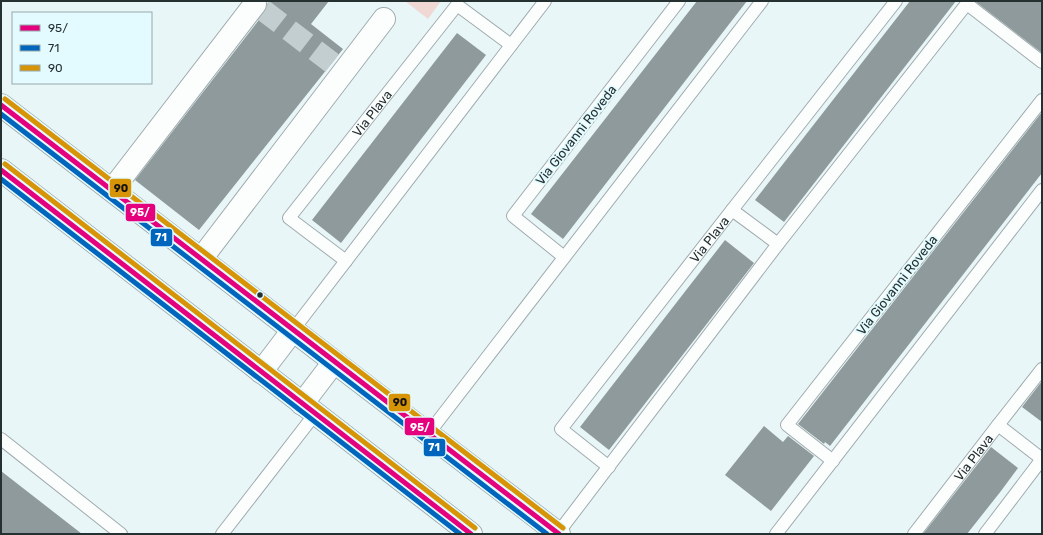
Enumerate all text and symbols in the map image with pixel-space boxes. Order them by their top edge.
legend [12,12,152,84]
text: 95/ [48,21,68,35]
text: 71 [48,41,59,55]
text: 90 [48,61,63,75]
street label: Via Giovanni Roveda [532,82,620,188]
street label: Via Plava [349,87,395,139]
line badge: 90 [109,178,132,198]
text: 90 [114,182,128,195]
line badge: 95/ [125,203,156,222]
text: 95/ [130,206,150,219]
street label: Via Plava [686,213,732,265]
line badge: 71 [150,228,173,247]
text: 71 [155,231,167,244]
street label: Via Giovanni Roveda [853,232,941,338]
unlabelled marker [255,290,265,300]
line badge: 90 [388,393,411,412]
text: 90 [393,396,407,409]
line badge: 95/ [404,417,435,436]
text: 95/ [410,421,430,434]
street label: Via Plava [951,431,996,483]
line badge: 71 [423,438,446,457]
text: 71 [428,441,440,454]

